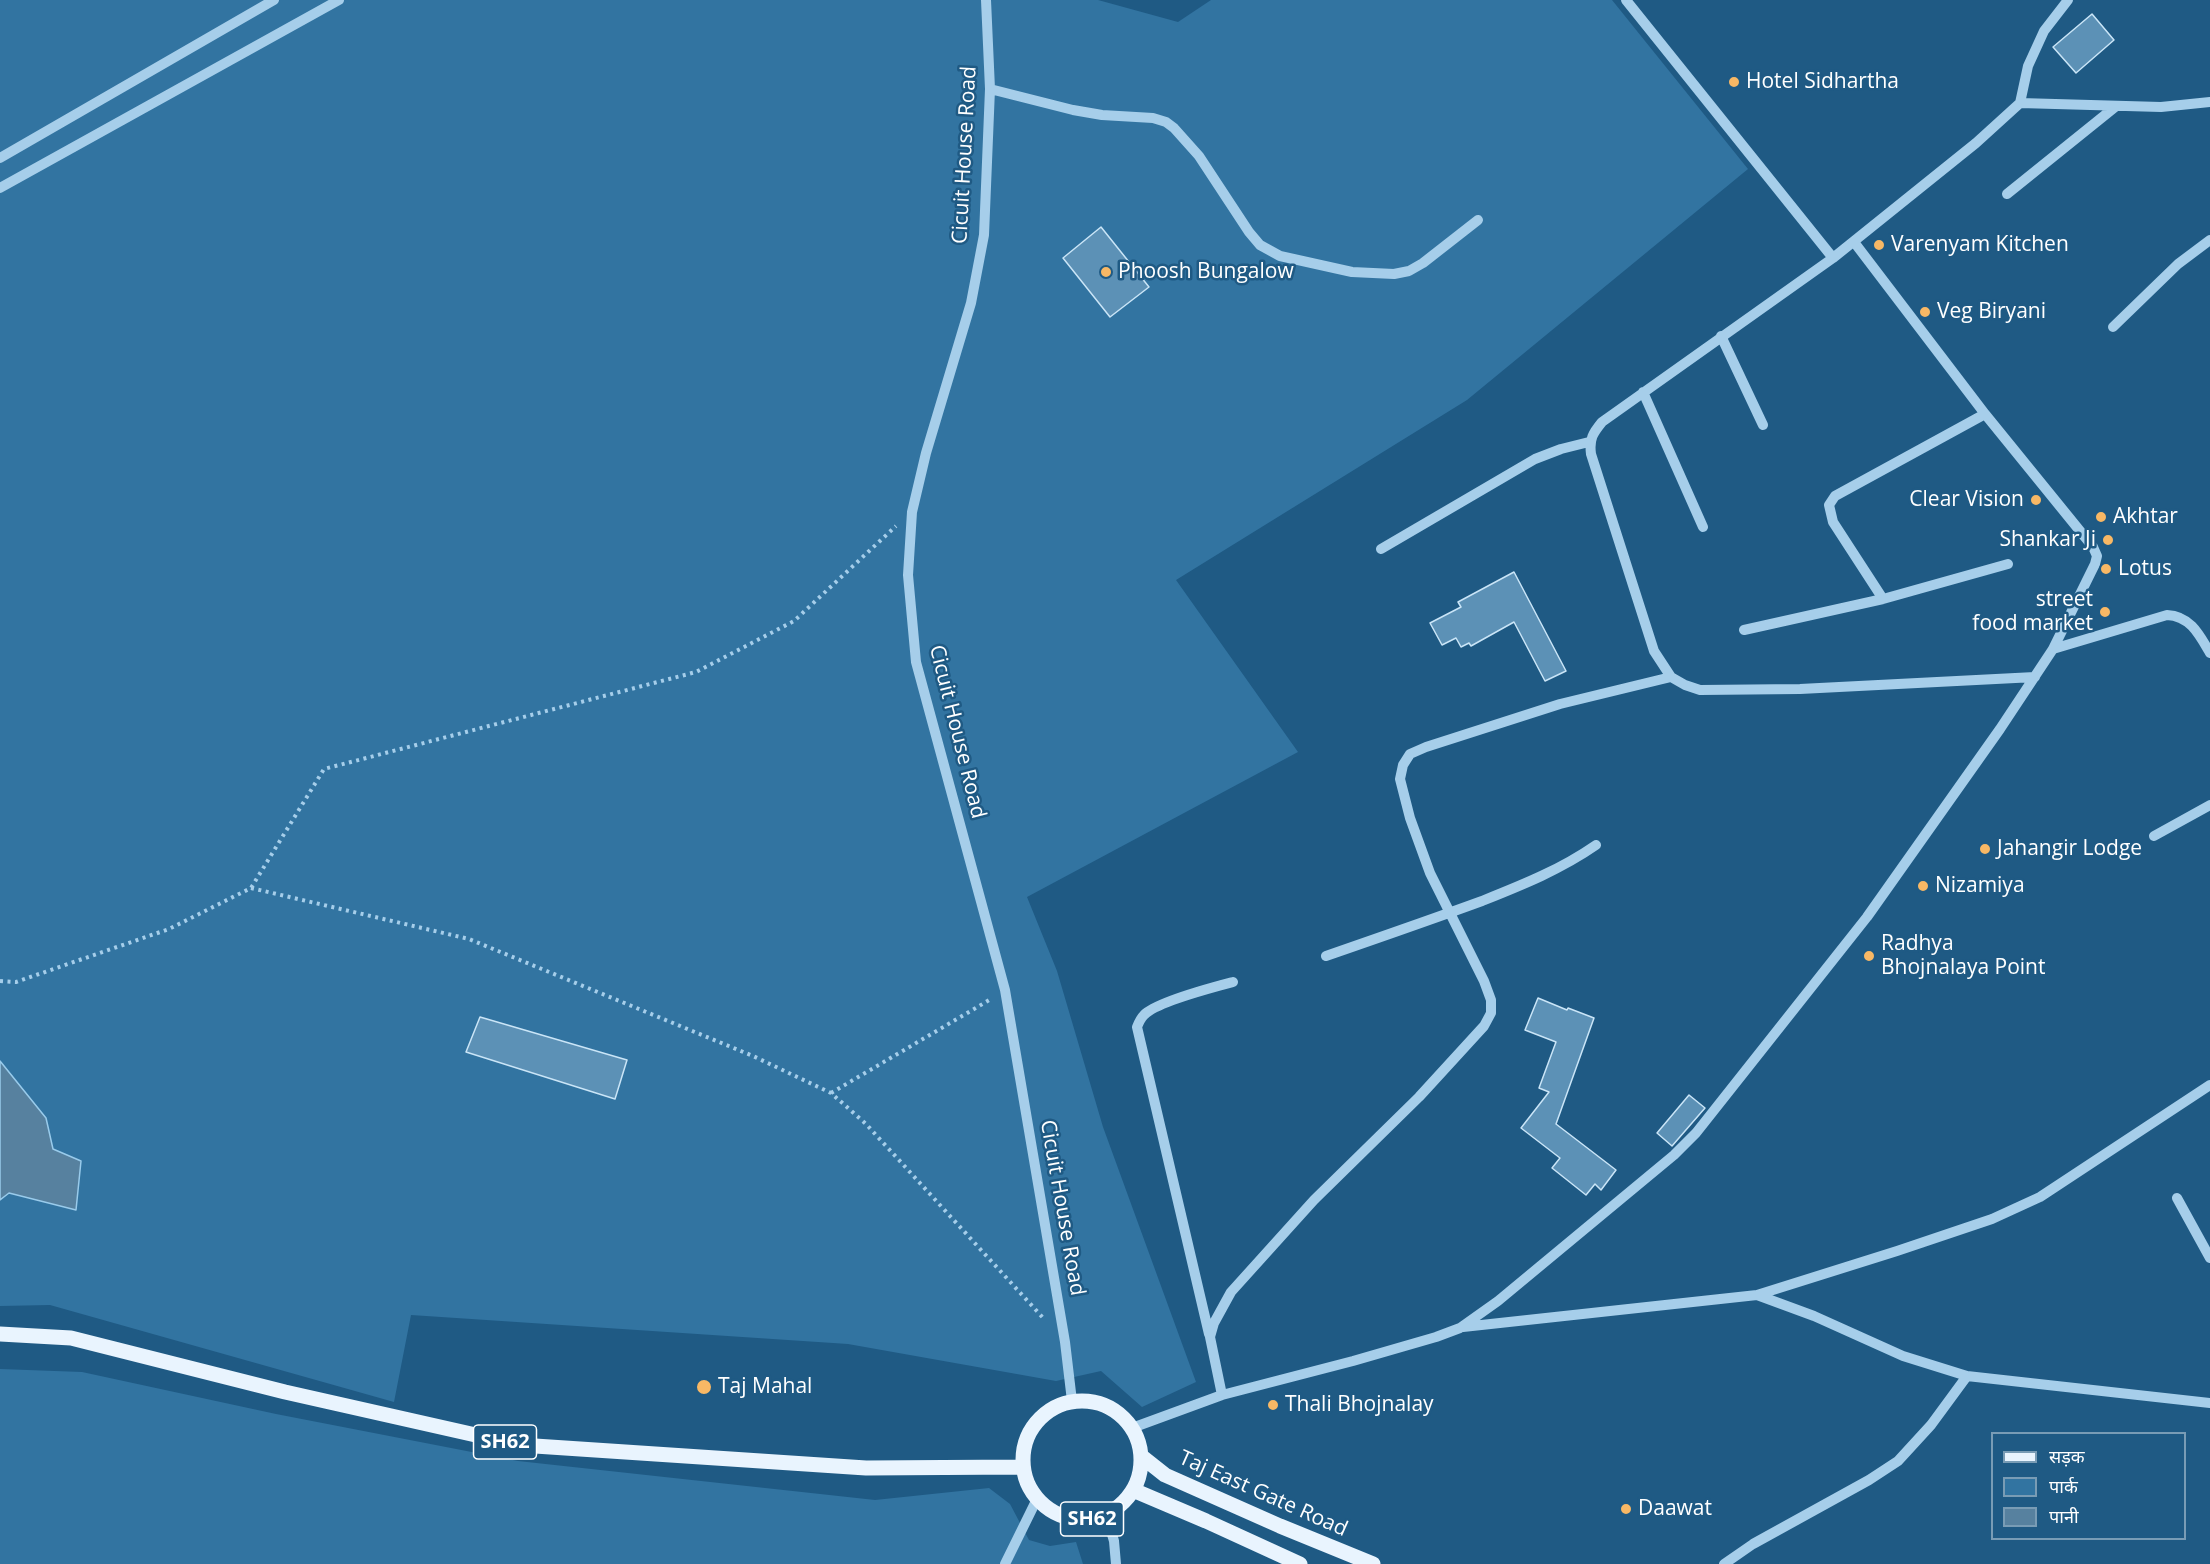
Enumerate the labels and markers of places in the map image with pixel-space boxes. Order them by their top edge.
place label: Hotel Sidhartha [1746,69,1899,95]
marker: Hotel Sidhartha [1727,75,1741,89]
place label: Varenyam Kitchen [1891,232,2069,258]
marker: Varenyam Kitchen [1872,238,1886,252]
place label: Phoosh Bungalow [1118,259,1294,285]
marker: Phoosh Bungalow [1099,265,1113,279]
place label: Veg Biryani [1937,299,2046,325]
marker: Veg Biryani [1918,305,1932,319]
place label: Clear Vision [1909,487,2024,513]
marker: Clear Vision [2029,493,2043,507]
place label: Akhtar [2113,504,2178,530]
marker: Akhtar [2094,510,2108,524]
place label: Shankar Ji [1999,527,2096,553]
marker: Shankar Ji [2101,533,2115,547]
place label: Lotus [2118,556,2172,582]
marker: Lotus [2099,562,2113,576]
place label: street food market [1972,587,2093,637]
marker: street food market [2098,605,2112,619]
place label: Jahangir Lodge [1997,836,2142,862]
marker: Jahangir Lodge [1978,842,1992,856]
place label: Nizamiya [1935,873,2025,899]
marker: Nizamiya [1916,879,1930,893]
place label: Radhya Bhojnalaya Point [1881,931,2045,981]
marker: Radhya Bhojnalaya Point [1862,949,1876,963]
place label: Taj Mahal [718,1374,812,1400]
marker: Taj Mahal [695,1378,713,1396]
place label: Thali Bhojnalay [1285,1392,1434,1418]
marker: Thali Bhojnalay [1266,1398,1280,1412]
place label: Daawat [1638,1496,1712,1522]
marker: Daawat [1619,1502,1633,1516]

